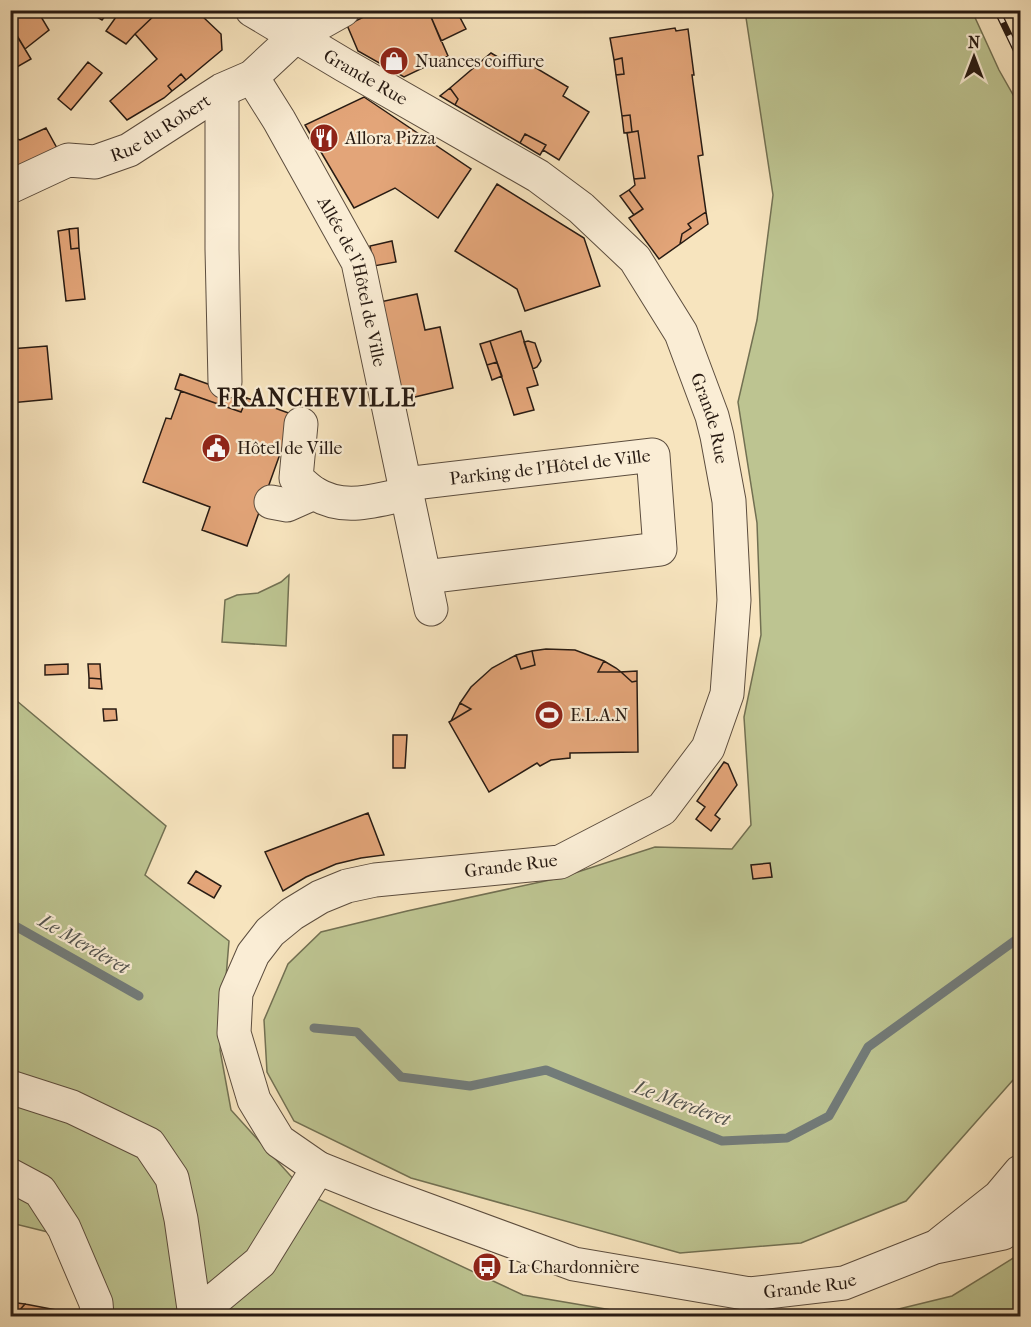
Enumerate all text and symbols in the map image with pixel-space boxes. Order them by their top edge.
north arrow [944,27,1004,87]
text: N [968,33,981,52]
street label: Grande Rue [320,45,411,110]
shop icon: Nuances coiffure [378,45,410,77]
place label: Nuances coiffure [415,51,544,72]
street label: Rue du Robert [108,89,215,166]
restaurant icon: Allora Pizza [308,122,340,154]
place label: Allora Pizza [344,128,436,149]
street label: Allée de l'Hôtel de Ville [313,192,390,369]
street label: Grande Rue [686,370,732,465]
district label: FRANCHEVILLE [216,384,417,412]
public building icon: Hôtel de Ville [200,432,232,464]
place label: Hôtel de Ville [237,438,343,459]
street label: Parking de l'Hôtel de Ville [448,445,652,489]
sports icon: E.L.A.N [533,699,565,731]
place label: E.L.A.N [570,705,629,726]
street label: Grande Rue [463,850,559,882]
water label: Le Merderet [33,908,135,980]
water label: Le Merderet [629,1074,735,1132]
bus stop icon: La Chardonnière [471,1251,503,1283]
place label: La Chardonnière [508,1257,639,1278]
street label: Grande Rue [762,1269,860,1303]

